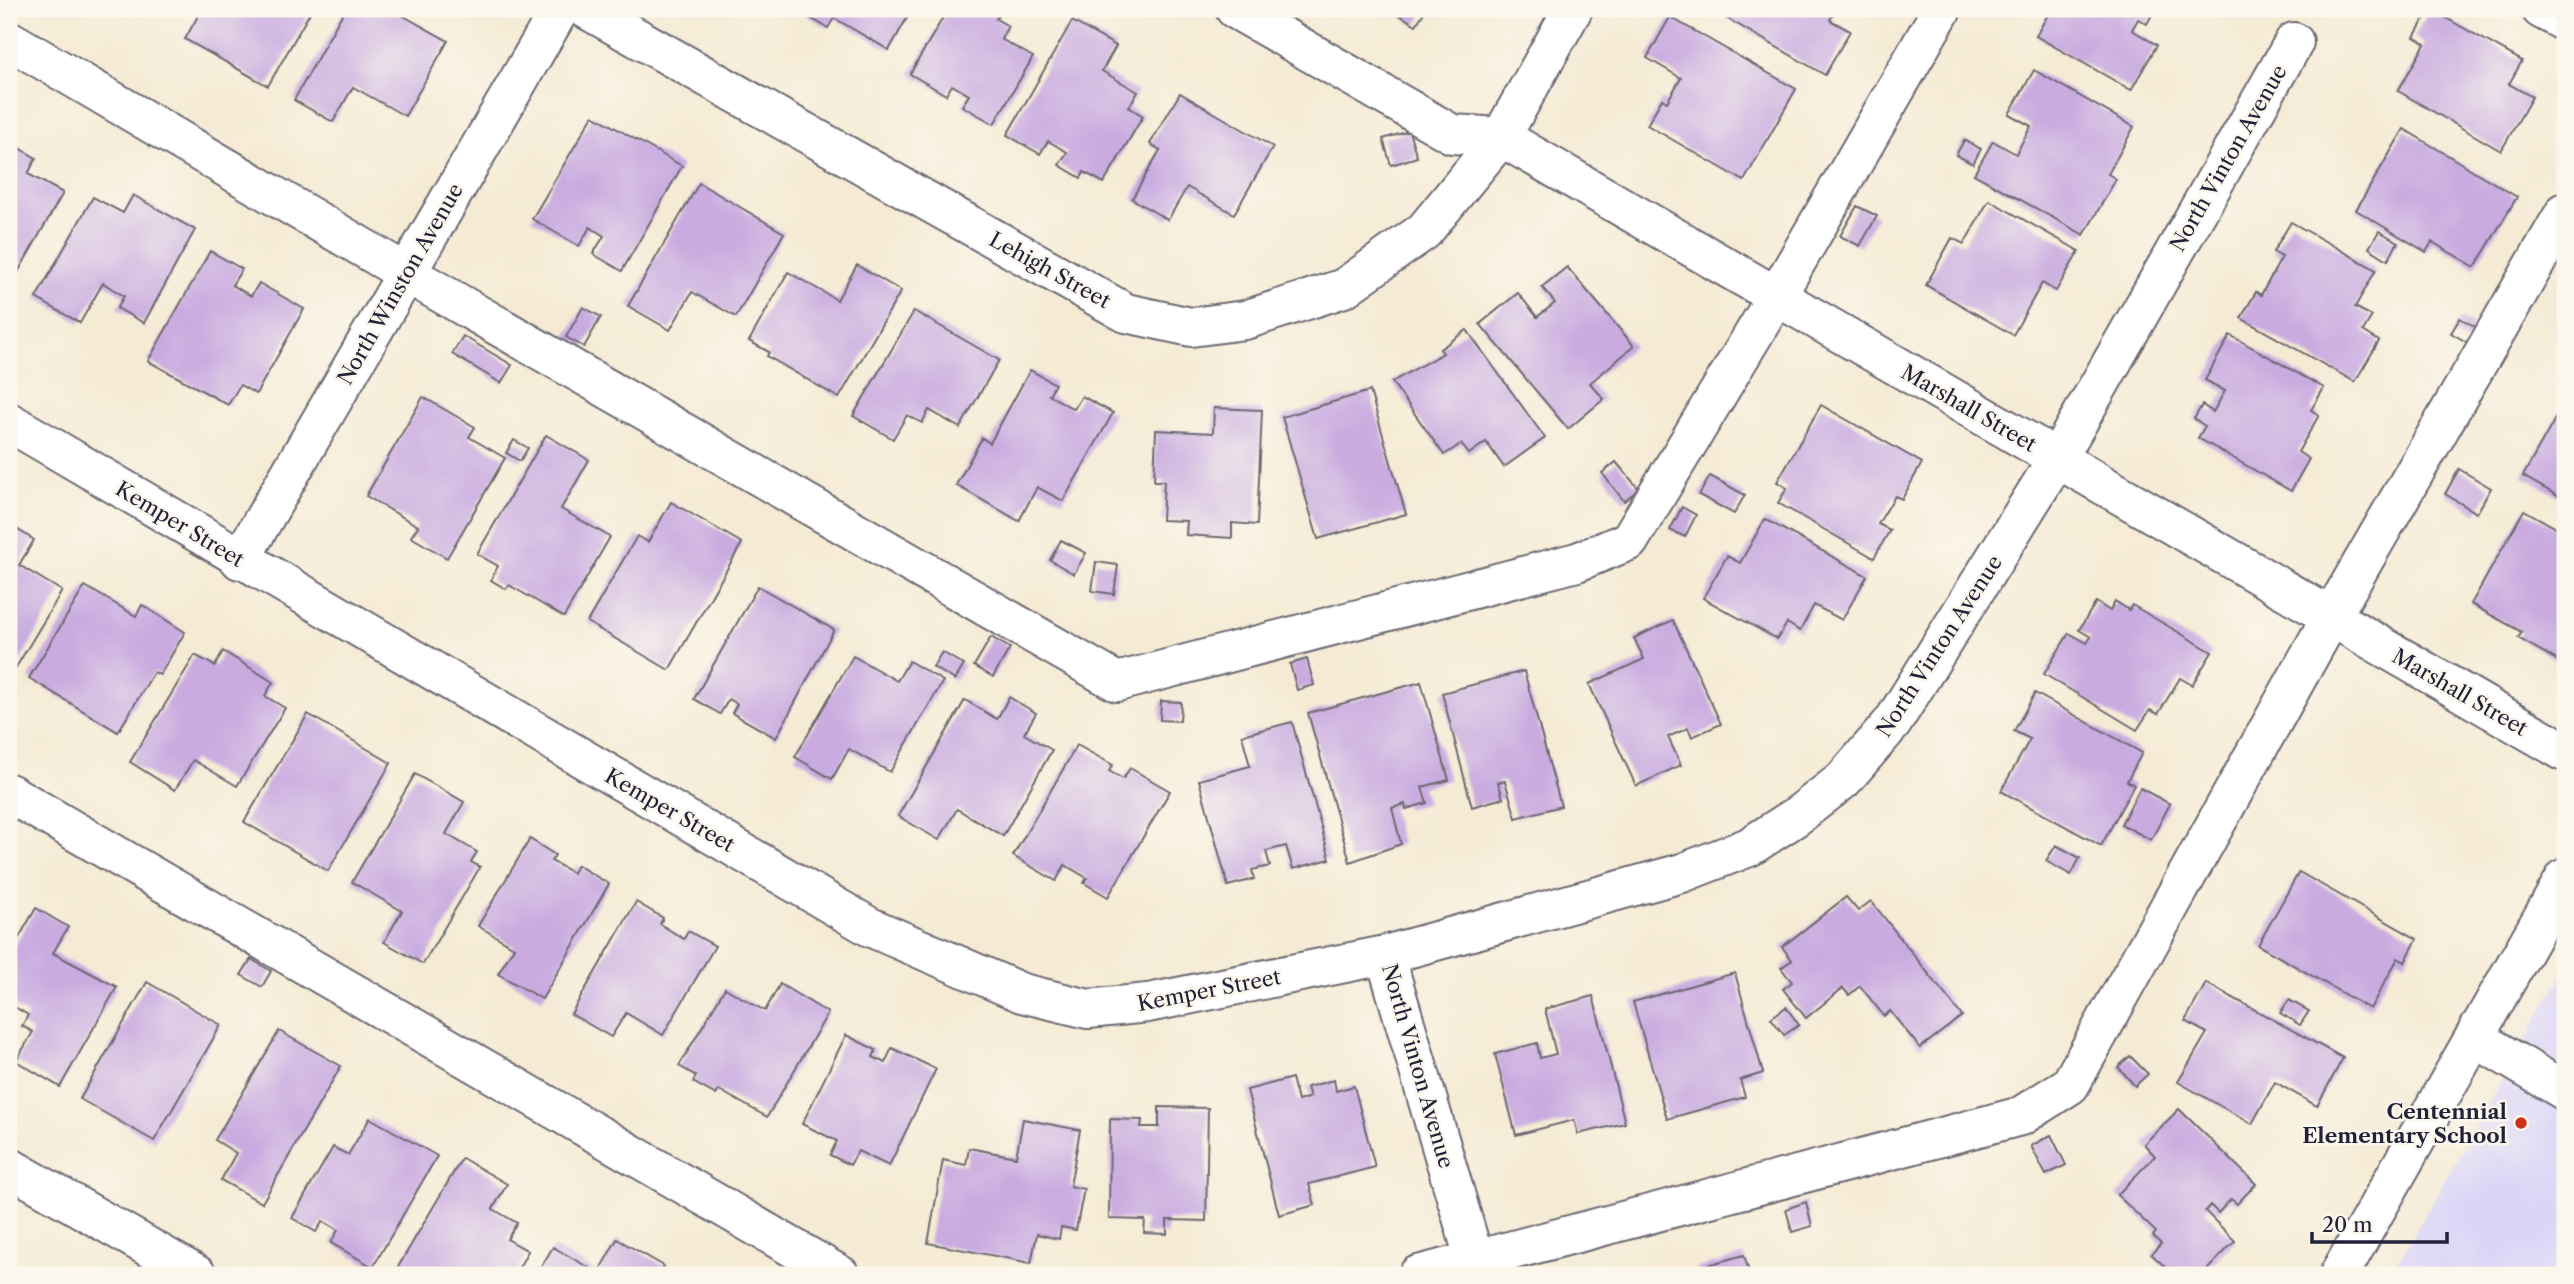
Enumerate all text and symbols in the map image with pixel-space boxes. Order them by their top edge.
street label: North Vinton Avenue [2164,60,2292,256]
street label: North Winston Avenue [332,179,468,389]
street label: Lehigh Street [985,226,1115,314]
street label: Marshall Street [1897,359,2042,457]
street label: Kemper Street [111,476,249,572]
street label: North Vinton Avenue [1871,551,2007,741]
street label: Marshall Street [2388,643,2533,741]
street label: Kemper Street [601,763,740,857]
street label: North Vinton Avenue [1377,961,1459,1171]
street label: Kemper Street [1135,964,1283,1016]
place label: Centennial Elementary School [2302,1099,2507,1148]
marker: Centennial Elementary School [2513,1115,2529,1131]
scale bar [2312,1200,2446,1244]
text: 20 m [2322,1212,2373,1237]

